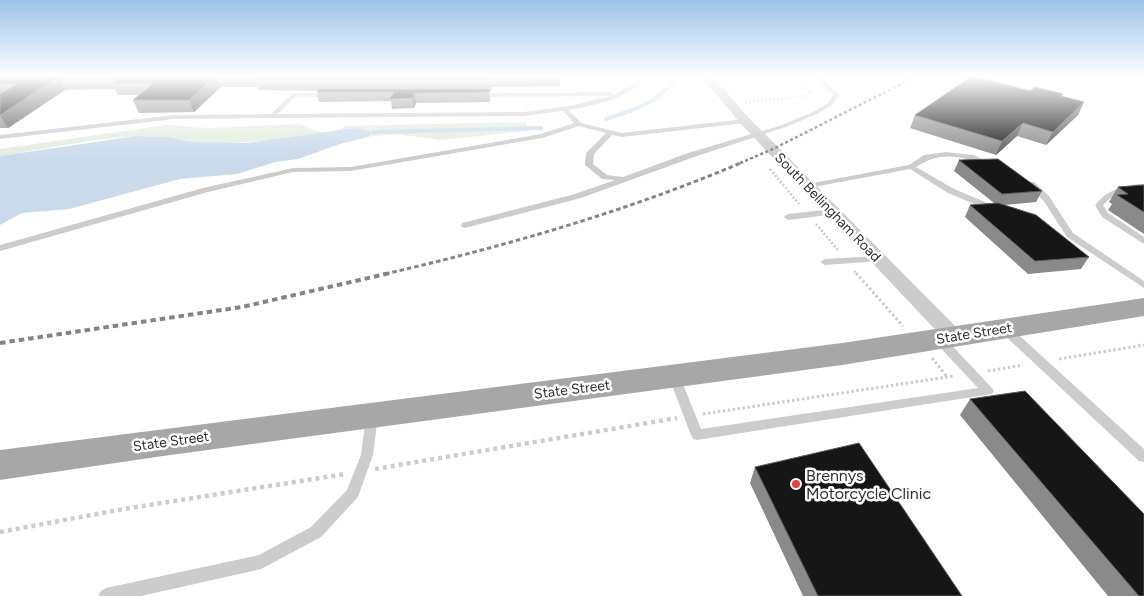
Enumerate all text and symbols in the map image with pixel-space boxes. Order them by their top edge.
street label: South Bellingham Road [771,149,884,266]
street label: State Street [935,319,1013,348]
street label: State Street [533,376,611,403]
street label: State Street [132,428,210,455]
place label: Brennys Motorcycle Clinic [806,466,931,503]
marker: Brennys Motorcycle Clinic [790,478,802,490]

